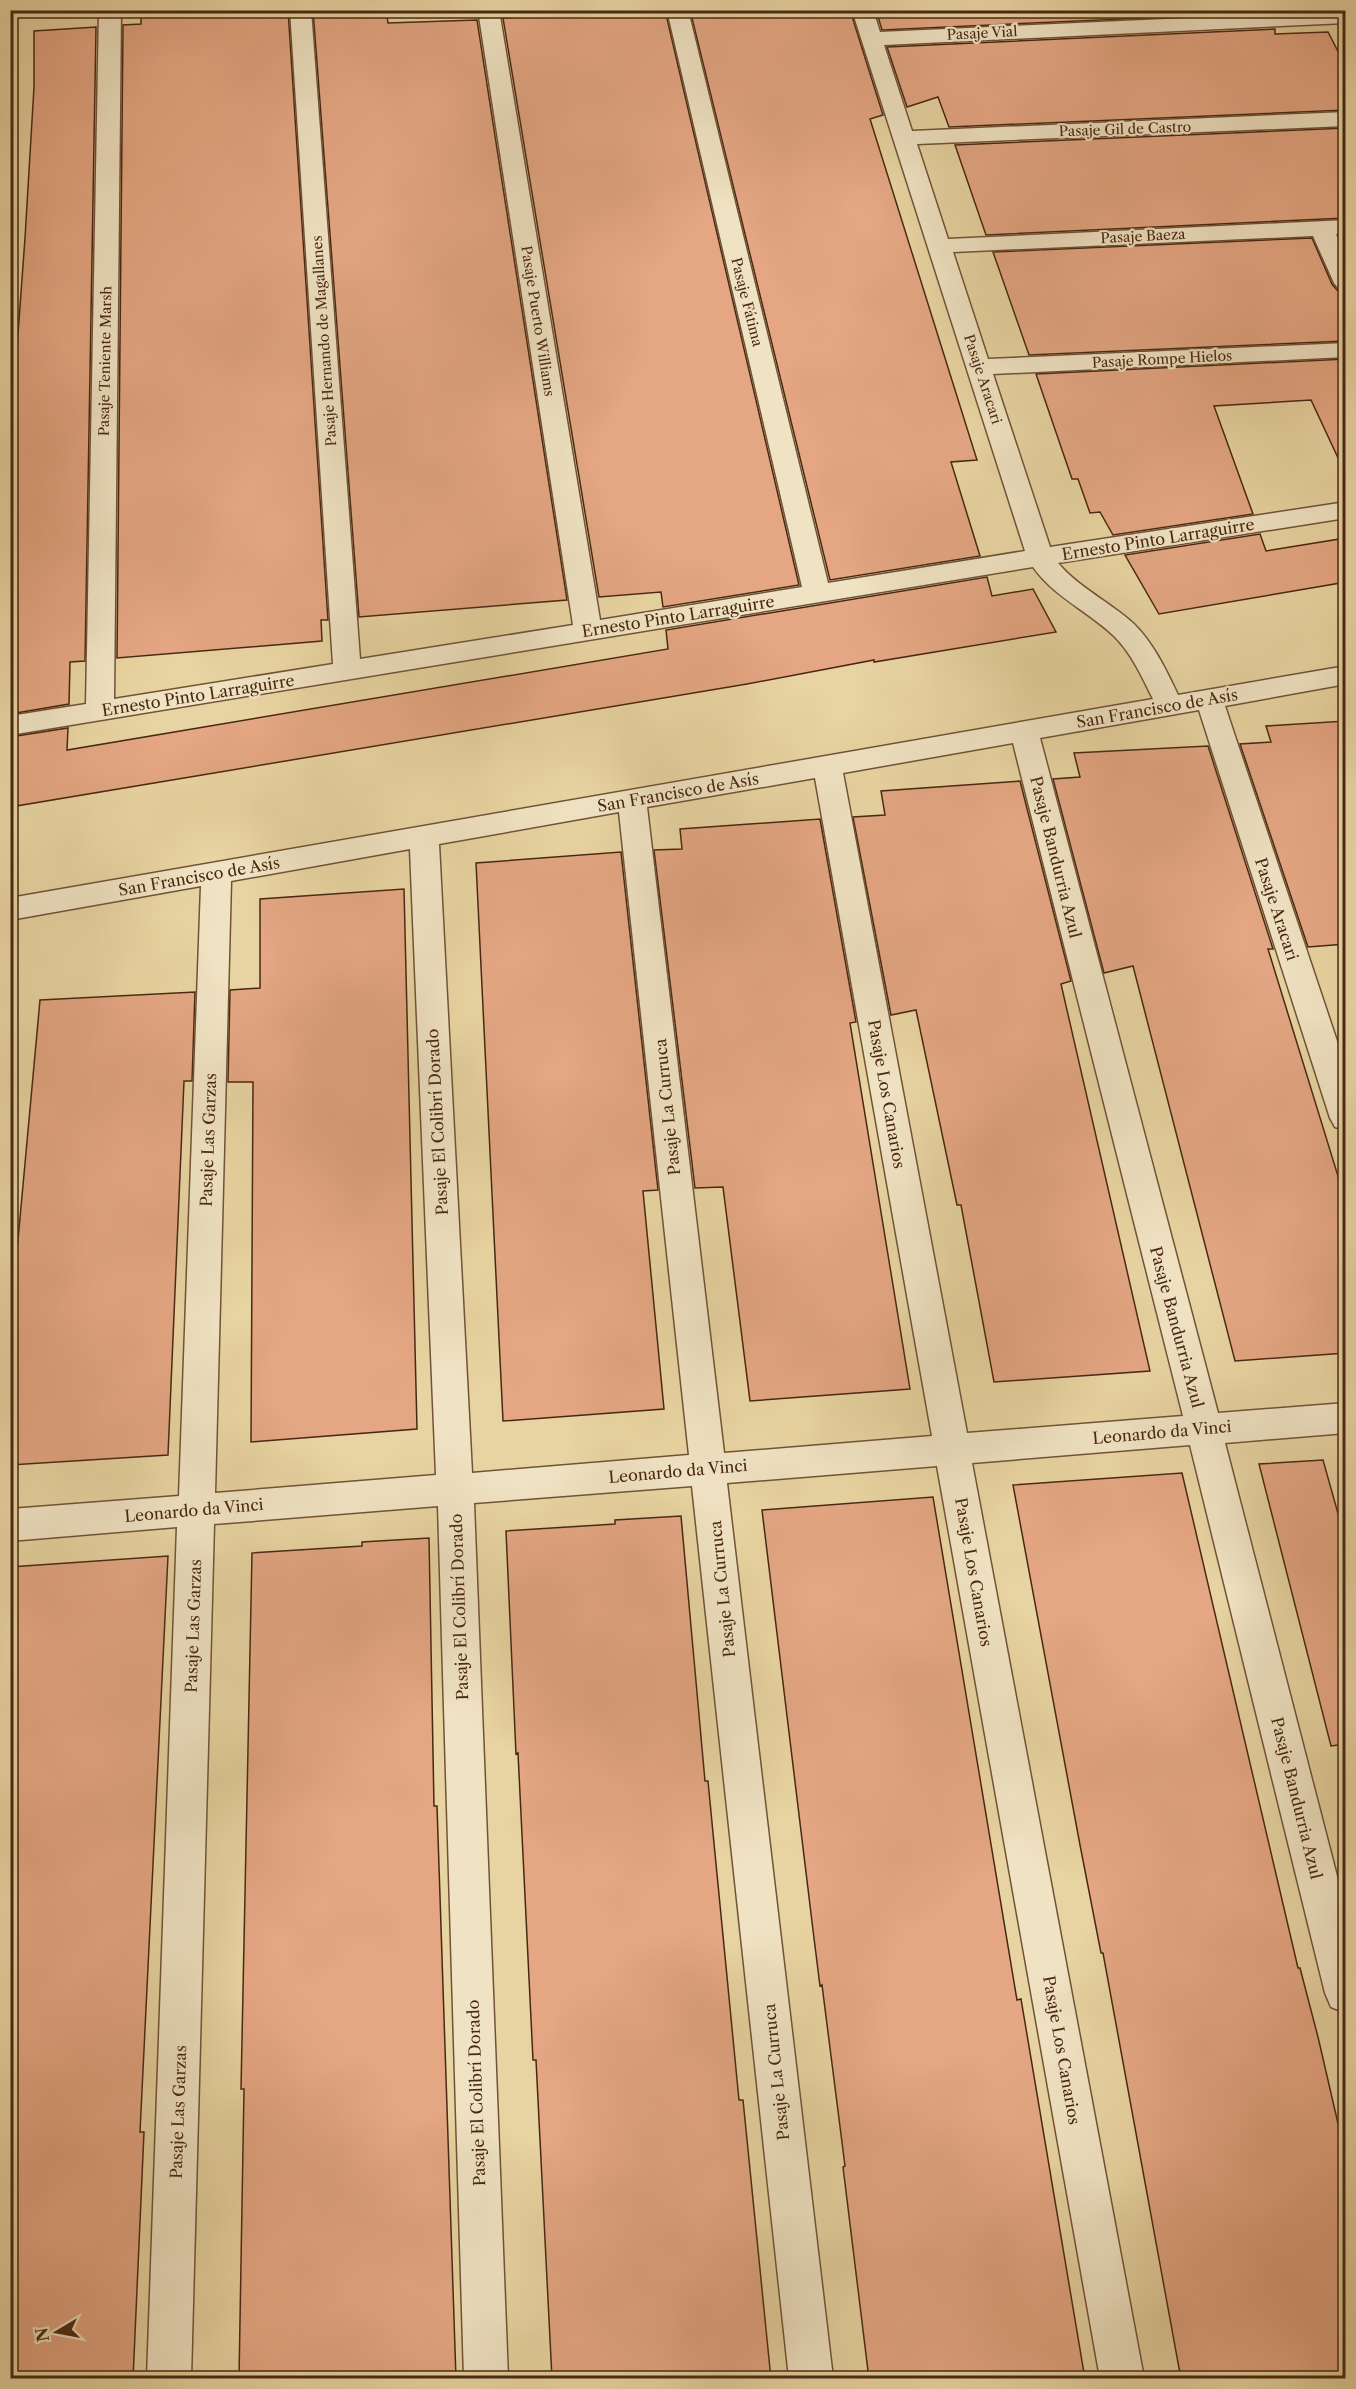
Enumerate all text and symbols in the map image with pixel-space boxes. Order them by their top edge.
street label: Pasaje Vial [946,22,1018,44]
street label: Pasaje Gil de Castro [1059,118,1191,140]
street label: Pasaje Baeza [1100,225,1187,247]
street label: Pasaje Hernando de Magallanes [308,235,340,447]
street label: Pasaje Puerto Williams [517,244,559,398]
street label: Pasaje Fátima [727,256,767,349]
street label: Pasaje Teniente Marsh [95,285,115,436]
street label: Pasaje Aracari [960,332,1006,426]
street label: Pasaje Rompe Hielos [1091,346,1233,372]
street label: Ernesto Pinto Larraguirre [1060,514,1256,564]
street label: Ernesto Pinto Larraguirre [580,591,776,641]
street label: Ernesto Pinto Larraguirre [100,670,296,720]
street label: San Francisco de Asís [1075,684,1239,732]
street label: San Francisco de Asís [596,768,760,816]
street label: Pasaje Bandurria Azul [1026,774,1086,940]
street label: San Francisco de Asís [117,852,281,900]
street label: Pasaje Aracari [1251,855,1303,963]
street label: Pasaje Los Canarios [864,1018,910,1170]
street label: Pasaje El Colibrí Dorado [422,1028,452,1216]
street label: Pasaje La Curruca [650,1037,684,1176]
street label: Pasaje Las Garzas [196,1073,220,1207]
street label: Pasaje Bandurria Azul [1146,1244,1208,1410]
street label: Leonardo da Vinci [1092,1416,1232,1448]
street label: Leonardo da Vinci [608,1455,748,1487]
street label: Leonardo da Vinci [124,1494,264,1526]
street label: Pasaje Los Canarios [951,1496,997,1648]
street label: Pasaje El Colibrí Dorado [446,1513,472,1701]
street label: Pasaje La Curruca [705,1519,739,1658]
street label: Pasaje Las Garzas [181,1559,205,1693]
street label: Pasaje Bandurria Azul [1267,1715,1327,1881]
street label: Pasaje Los Canarios [1039,1974,1085,2126]
street label: Pasaje El Colibrí Dorado [463,1999,489,2187]
street label: Pasaje La Curruca [759,2002,793,2141]
street label: Pasaje Las Garzas [166,2045,190,2179]
north arrow [27,2302,87,2362]
text: N [31,2326,53,2343]

